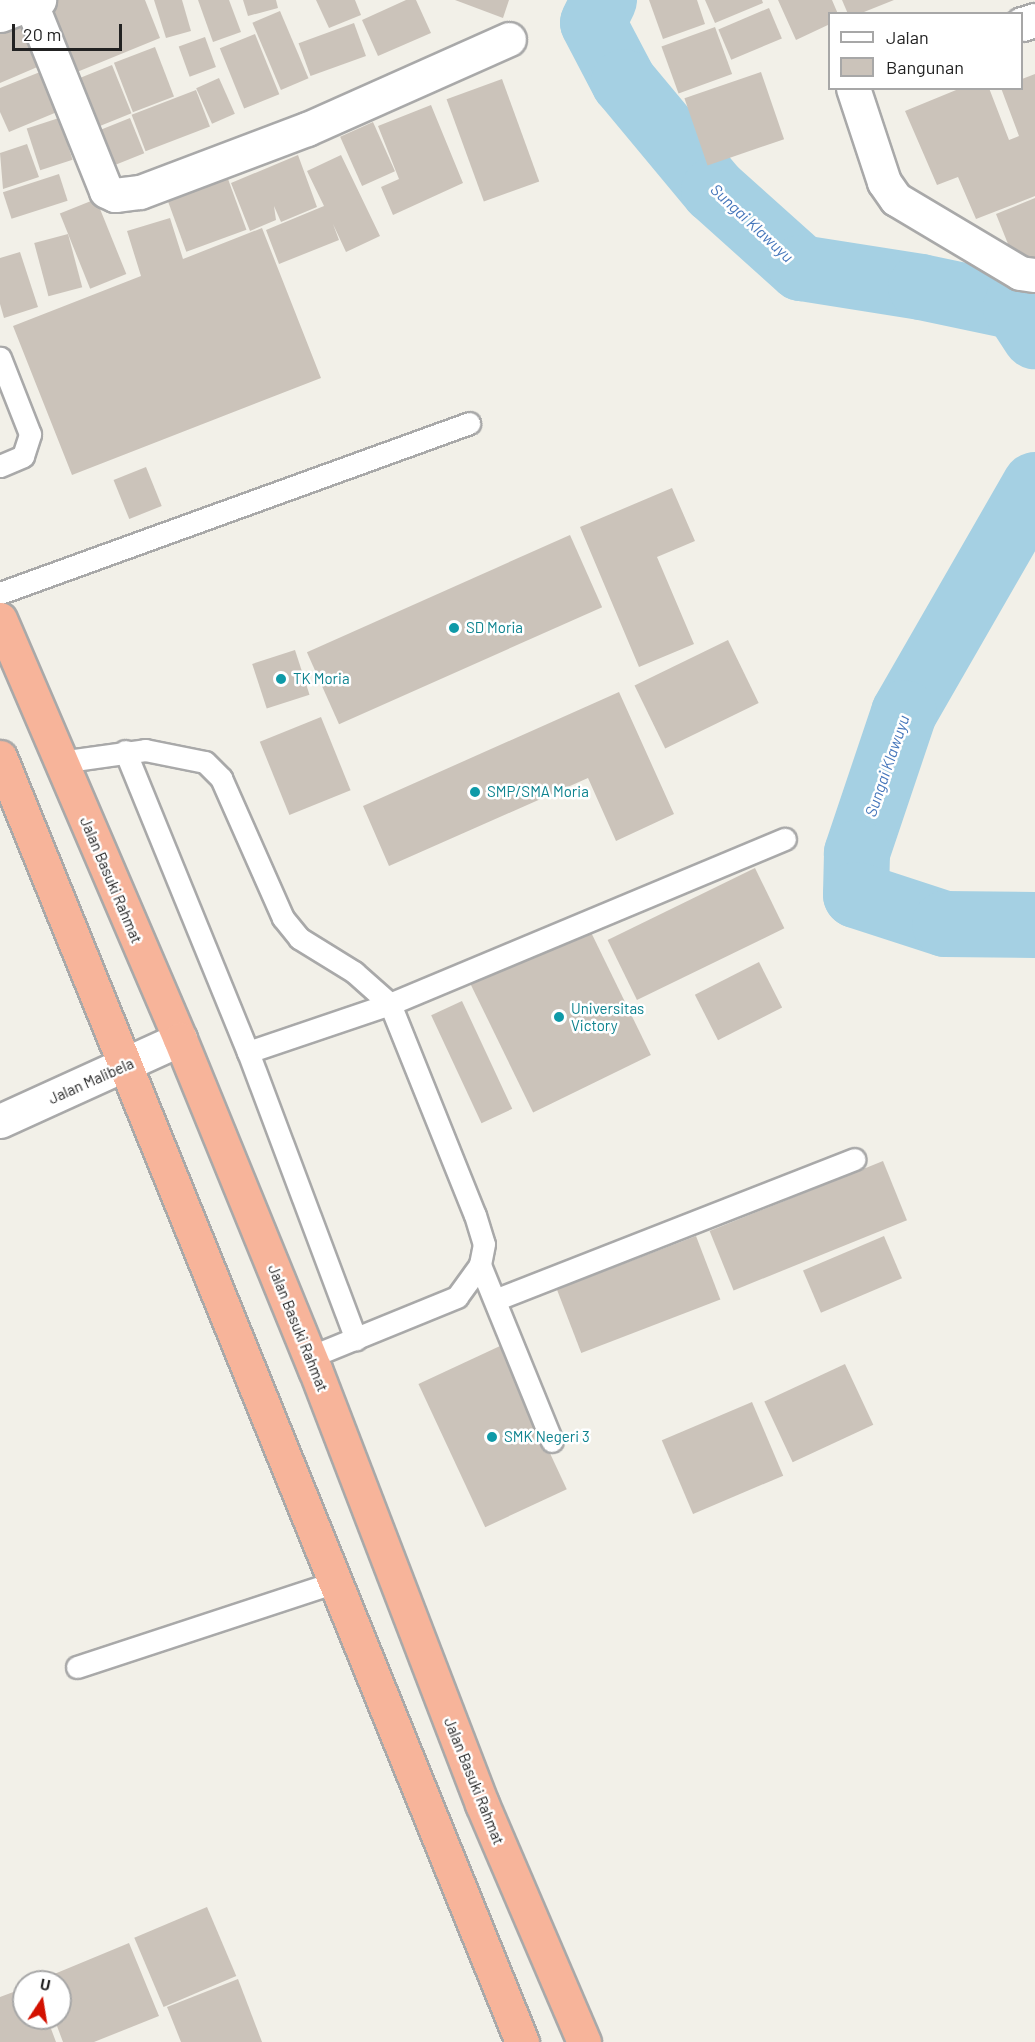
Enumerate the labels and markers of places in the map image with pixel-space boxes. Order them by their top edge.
place label: SD Moria [466,619,523,637]
marker: SD Moria [447,621,461,635]
place label: TK Moria [293,670,350,688]
marker: TK Moria [274,672,288,686]
place label: SMP/SMA Moria [487,783,589,801]
marker: SMP/SMA Moria [468,785,482,799]
place label: Universitas Victory [571,999,644,1034]
marker: Universitas Victory [552,1010,566,1024]
place label: SMK Negeri 3 [504,1428,590,1446]
marker: SMK Negeri 3 [485,1430,499,1444]

